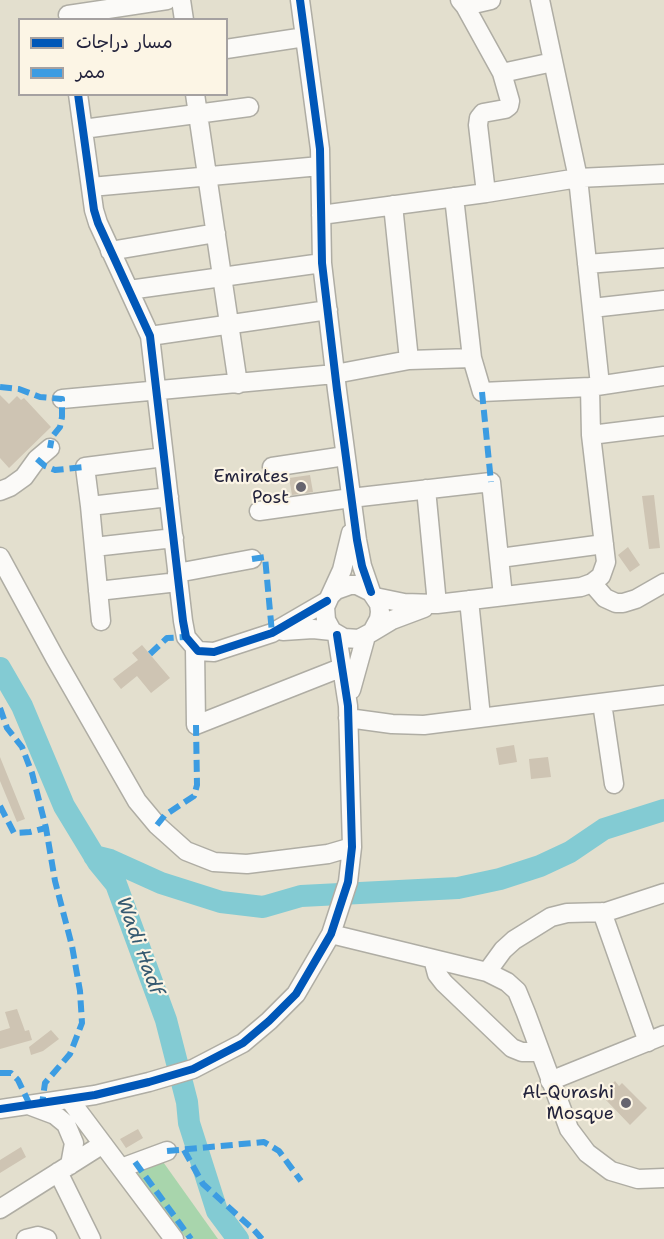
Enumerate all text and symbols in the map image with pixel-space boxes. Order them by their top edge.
legend [18,18,228,96]
text: مسار دراجات [76,30,173,54]
text: ممر [76,60,105,84]
place label: Emirates Post [214,466,289,508]
marker: Emirates Post [294,480,308,494]
water label: Wadi Hadf [110,894,168,998]
place label: Al-Qurashi Mosque [522,1082,614,1124]
marker: Al-Qurashi Mosque [619,1096,633,1110]

